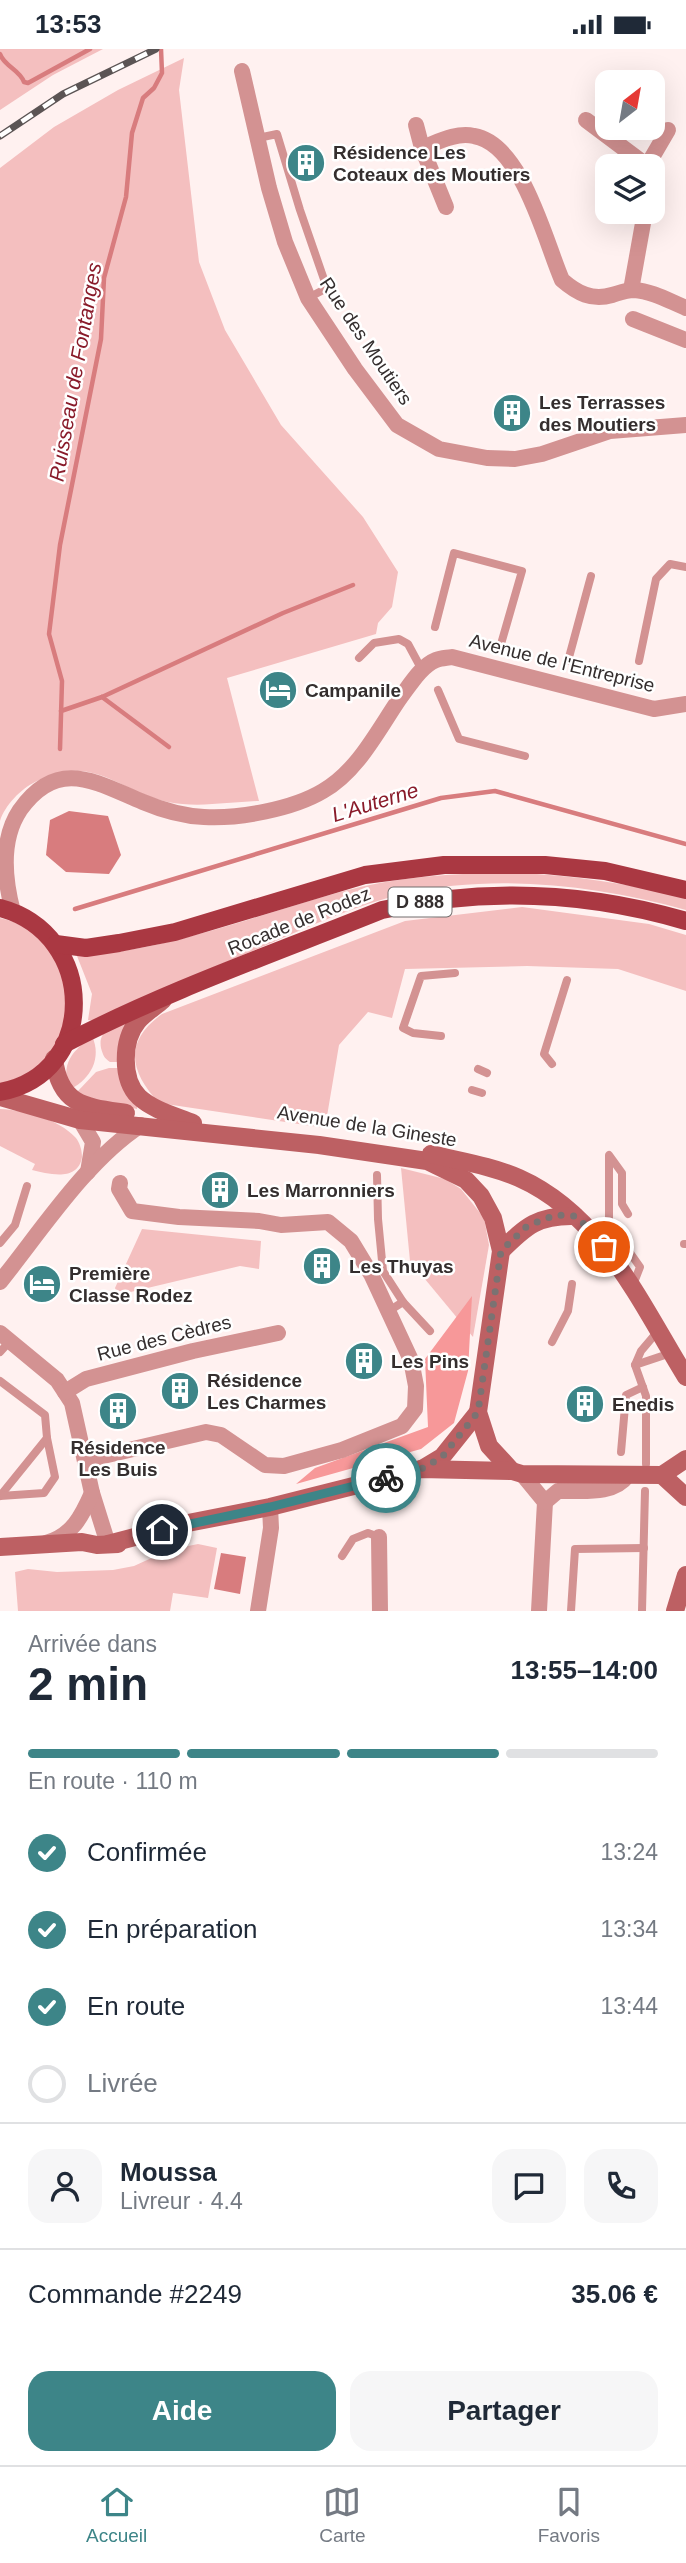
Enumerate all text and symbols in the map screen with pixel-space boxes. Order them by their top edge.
text: 13:53 [35,9,102,39]
north arrow [595,70,665,140]
map controls [595,70,665,224]
building icon: Résidence Les Coteaux des Moutiers [285,142,327,184]
place label: Résidence Les Coteaux des Moutiers [333,142,530,185]
button: layers [595,154,665,224]
water label: Ruisseau de Fontanges [44,260,106,483]
street label: Rue des Moutiers [316,273,416,409]
building icon: Les Terrasses des Moutiers [491,392,533,434]
place label: Les Terrasses des Moutiers [539,392,665,435]
street label: Avenue de l'Entreprise [467,630,657,696]
hotel icon: Campanile [257,669,299,711]
place label: Campanile [305,680,401,701]
water label: L'Auterne [329,778,421,826]
street label: Rocade de Rodez [225,883,373,959]
road number: D 888 [388,887,452,917]
street label: Avenue de la Gineste [276,1101,458,1151]
building icon: Les Marronniers [199,1169,241,1211]
place label: Les Marronniers [247,1180,395,1201]
pin [574,1217,634,1277]
icon: bag [585,1228,623,1266]
building icon: Les Thuyas [301,1245,343,1287]
place label: Les Thuyas [349,1256,454,1277]
hotel icon: Première Classe Rodez [21,1263,63,1305]
place label: Première Classe Rodez [69,1263,193,1306]
street label: Rue des Cèdres [95,1311,233,1365]
building icon: Les Pins [343,1340,385,1382]
place label: Les Pins [391,1351,469,1372]
building icon: Résidence Les Charmes [159,1370,201,1412]
place label: Résidence Les Charmes [207,1370,326,1413]
building icon: Enedis [564,1383,606,1425]
building icon: Résidence Les Buis [97,1390,139,1432]
place label: Enedis [612,1394,674,1415]
place label: Résidence Les Buis [70,1437,166,1480]
courier [351,1443,421,1513]
icon: bike [367,1459,405,1497]
pin [132,1500,192,1560]
icon: home [143,1511,181,1549]
text: Arrivée dans [28,1631,157,1657]
text: 13:55–14:00 [511,1655,658,1685]
text: 2 min [28,1658,148,1710]
text: En route · 110 m [28,1768,198,1794]
icon: check [28,1834,66,1872]
text: Confirmée [87,1837,207,1867]
text: 13:24 [600,1839,658,1865]
icon: check [28,1911,66,1949]
text: En préparation [87,1914,258,1944]
text: 13:34 [600,1916,658,1942]
icon: check [28,1988,66,2026]
text: En route [87,1991,185,2021]
text: 13:44 [600,1993,658,2019]
text: Livrée [87,2068,158,2098]
button: person [28,2149,102,2223]
button: chat [492,2149,566,2223]
button: phone [584,2149,658,2223]
text: Moussa [120,2157,217,2187]
text: Livreur · 4.4 [120,2188,243,2214]
text: Commande #2249 [28,2279,242,2309]
text: 35.06 € [571,2279,658,2309]
button: Aide [28,2371,336,2451]
button: Partager [350,2371,658,2451]
tab: Accueil [86,2483,147,2547]
tab: Carte [319,2483,366,2547]
tab: Favoris [538,2483,600,2547]

